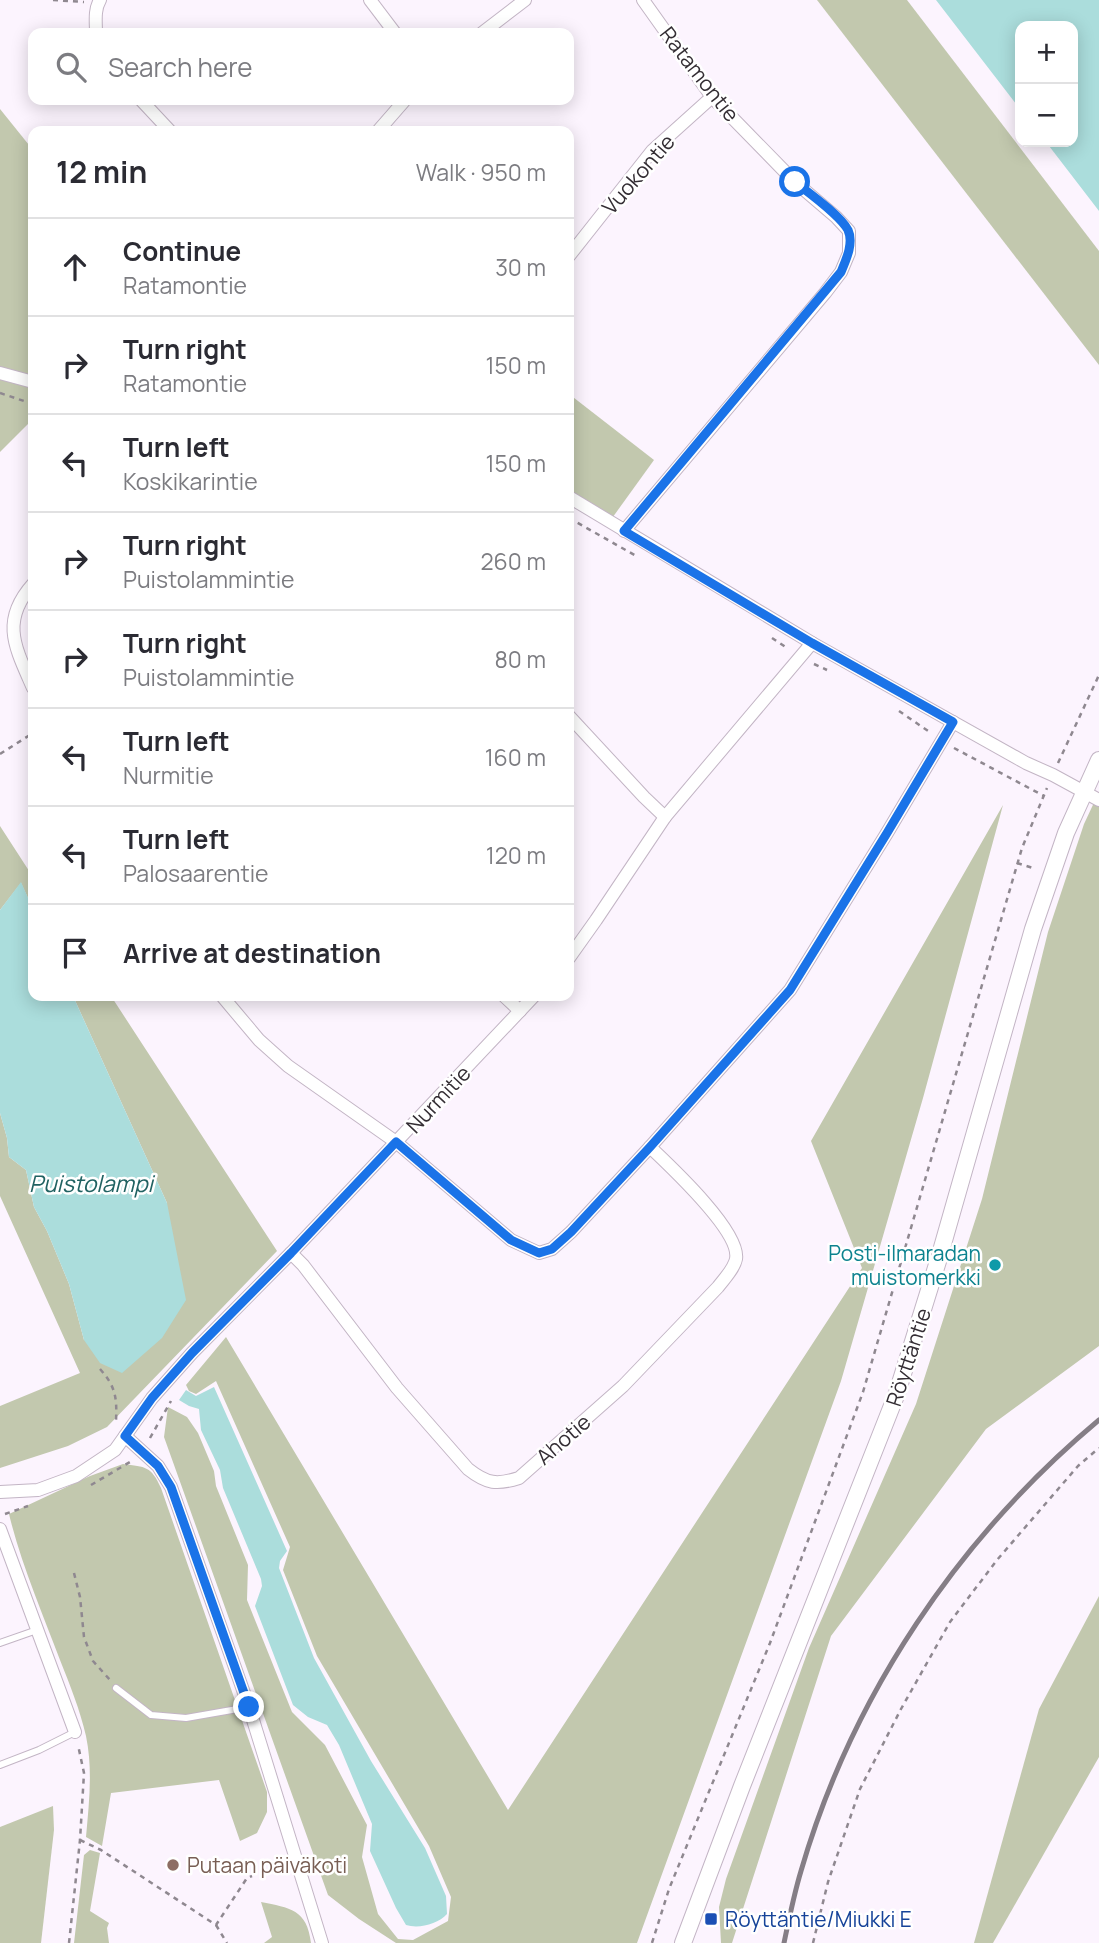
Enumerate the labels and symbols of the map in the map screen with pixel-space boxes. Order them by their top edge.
street label: Ratamontie [654,21,746,127]
street label: Vuokontie [595,128,681,220]
route start [779,166,810,197]
street label: Nurmitie [400,1059,476,1139]
water label: Puistolampi [29,1167,156,1199]
place label: Posti-ilmaradan muistomerkki [828,1239,981,1291]
marker: Posti-ilmaradan muistomerkki [987,1257,1003,1273]
street label: Röyttäntie [879,1304,937,1410]
street label: Ahotie [530,1408,596,1470]
route end [233,1691,264,1722]
place label: Putaan päiväkoti [187,1851,347,1879]
marker: Putaan päiväkoti [165,1857,181,1873]
place label: Röyttäntie/Miukki E [725,1905,912,1933]
marker: Röyttäntie/Miukki E [703,1911,719,1927]

